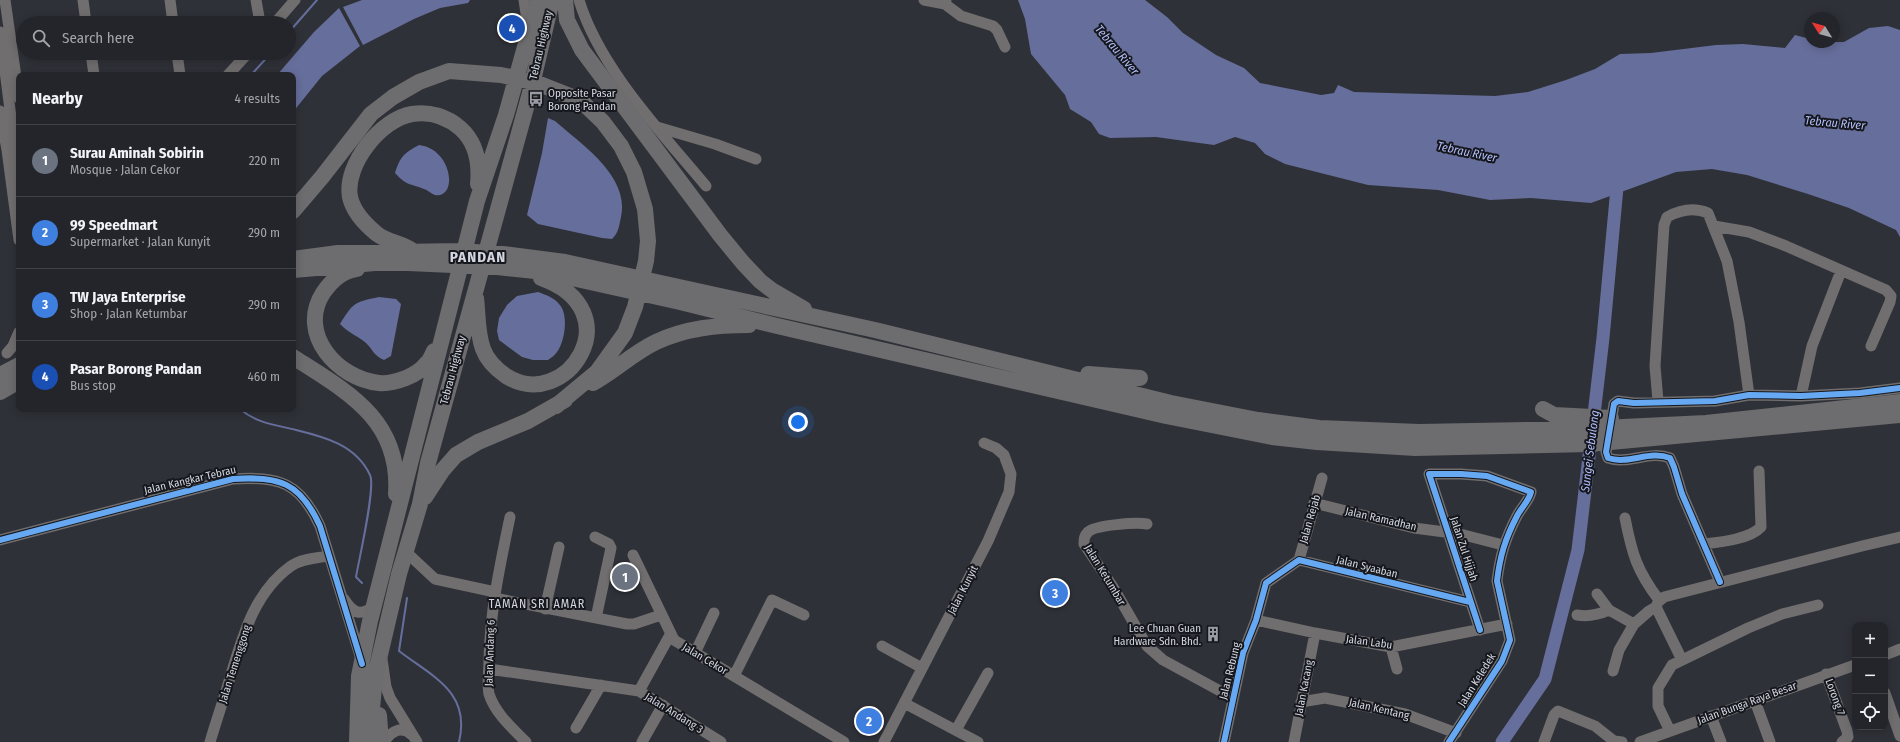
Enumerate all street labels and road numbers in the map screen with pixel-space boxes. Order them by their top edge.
street label: Tebrau Highway [527,9,555,81]
street label: Tebrau Highway [438,334,468,406]
street label: Jalan Kangkar Tebrau [143,463,237,497]
street label: Jalan Rejab [1297,493,1323,545]
street label: Jalan Ramadhan [1344,504,1418,534]
street label: Jalan Zul Hijjah [1447,515,1481,583]
street label: Jalan Ketumbar [1082,542,1128,608]
street label: Jalan Syaaban [1335,553,1399,581]
street label: Jalan Kunyit [945,563,981,617]
street label: Jalan Andang 6 [482,619,498,687]
street label: Jalan Temenggong [216,622,254,705]
street label: Jalan Labu [1345,632,1393,652]
street label: Jalan Cekor [680,640,730,678]
street label: Jalan Rebung [1217,640,1244,701]
street label: Jalan Keledek [1455,650,1499,709]
street label: Jalan Kacang [1292,658,1316,717]
street label: Lorong 7 [1822,677,1848,717]
street label: Jalan Bunga Raya Besar [1696,679,1798,727]
street label: Jalan Andang 3 [642,690,706,736]
street label: Jalan Kentang [1347,696,1411,722]

